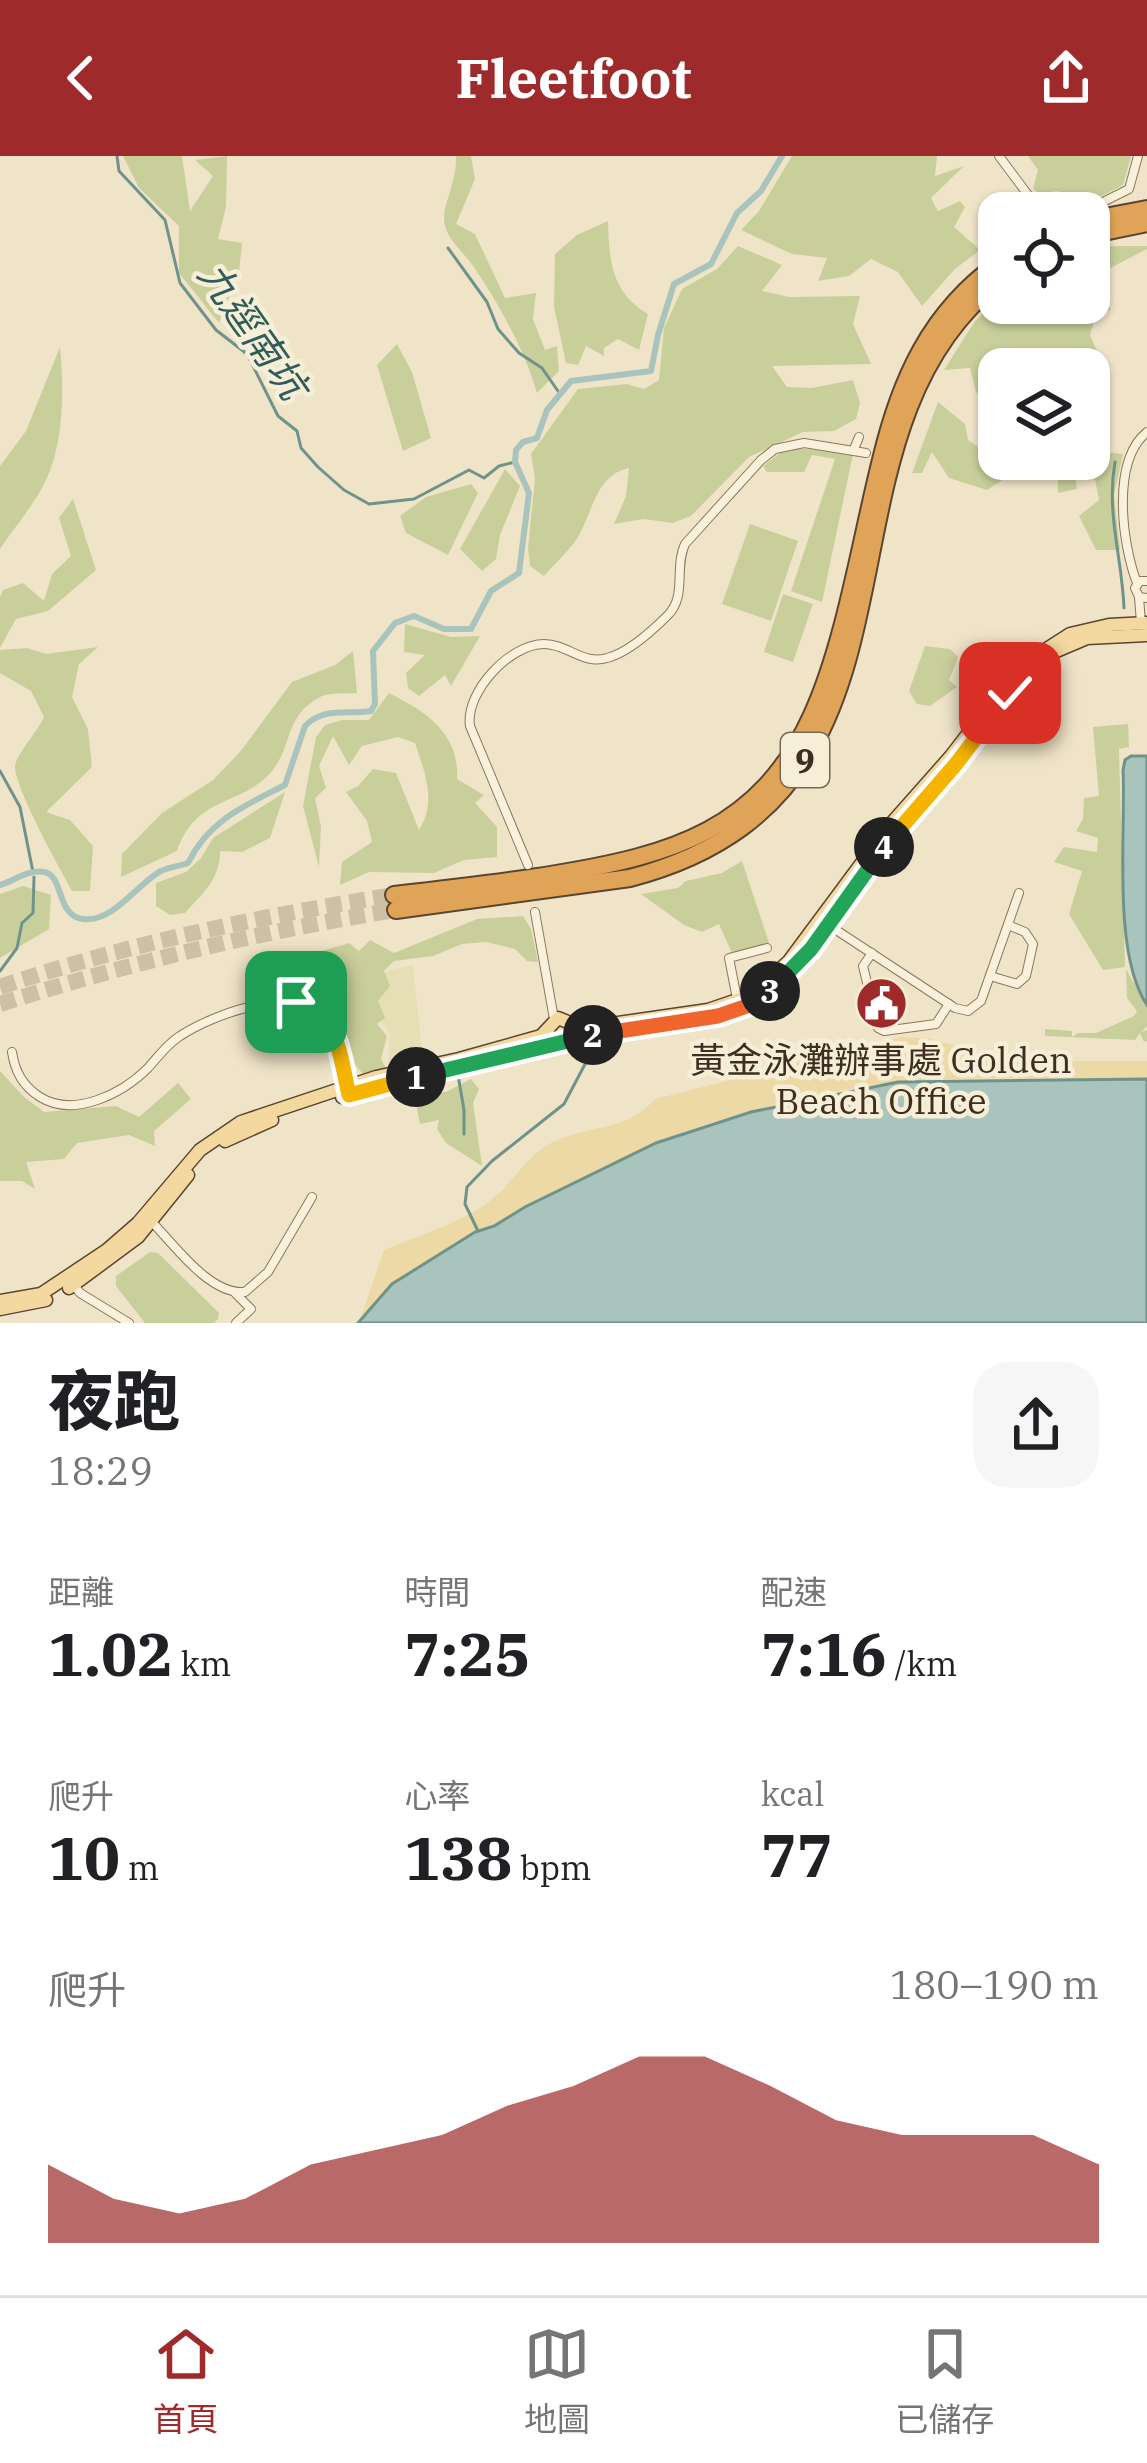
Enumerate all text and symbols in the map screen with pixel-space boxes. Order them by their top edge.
text: Fleetfoot [455,43,692,113]
icon: back [48,45,114,111]
icon: share [1033,45,1099,111]
map controls [978,192,1110,480]
button: locate [978,192,1110,324]
water label: 九逕南坑 [188,251,322,412]
button: layers [978,348,1110,480]
pin [959,642,1061,744]
icon: check [977,660,1043,726]
road number: 9 [781,733,829,787]
pin: 4 [854,817,914,877]
text: 4 [874,825,894,868]
pin [245,951,347,1053]
pin: 3 [740,961,800,1021]
icon: arrive [263,969,329,1035]
text: 3 [760,969,780,1012]
public building icon: 黃金泳灘辦事處 Golden Beach Office [853,976,909,1032]
pin: 2 [563,1005,623,1065]
text: 2 [583,1013,603,1056]
place label: 黃金泳灘辦事處 Golden Beach Office [690,1036,1072,1124]
pin: 1 [386,1047,446,1107]
text: 1 [406,1055,426,1098]
text: 夜跑 [48,1357,180,1443]
button: share [973,1362,1099,1488]
text: 18:29 [48,1445,153,1496]
text: 距離 [48,1570,114,1613]
text: 時間 [404,1570,470,1613]
text: 配速 [761,1570,827,1613]
text: 1.02 [48,1614,173,1693]
text: 7:25 [404,1614,531,1693]
text: 7:16 [761,1614,887,1693]
text: km [173,1642,231,1685]
text: /km [887,1642,957,1685]
text: kcal [761,1772,824,1815]
text: 爬升 [48,1774,114,1817]
text: 心率 [404,1774,470,1817]
text: 77 [761,1815,833,1894]
text: 10 [48,1818,120,1897]
text: 138 [404,1818,512,1897]
text: m [120,1846,159,1889]
text: bpm [512,1846,591,1889]
text: 180–190 m [889,1959,1099,2010]
text: 爬升 [48,1964,126,2015]
tab: 首頁 [153,2321,219,2441]
tab: 地圖 [524,2321,590,2441]
tab: 已儲存 [895,2321,994,2441]

